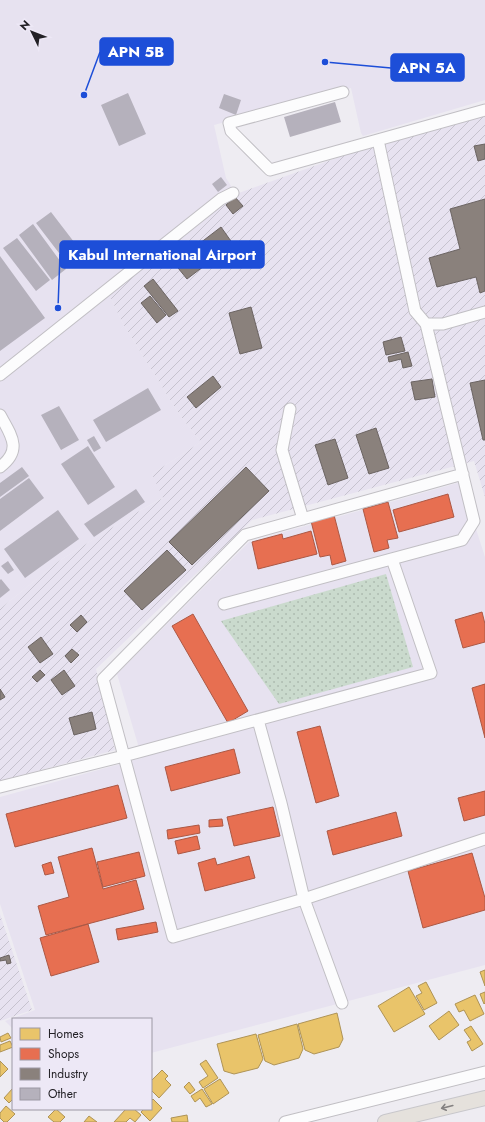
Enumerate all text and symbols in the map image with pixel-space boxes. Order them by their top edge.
north arrow [12,12,52,52]
text: N [16,17,34,34]
callout: APN 5B [100,38,173,65]
text: APN 5B [107,41,164,63]
callout: APN 5A [391,54,464,81]
text: APN 5A [397,57,457,79]
callout: Kabul International Airport [60,241,264,268]
text: Kabul International Airport [68,244,256,266]
legend [12,1018,152,1110]
text: Homes [48,1025,84,1043]
text: Shops [48,1045,79,1063]
text: Industry [48,1065,89,1083]
text: Other [48,1085,78,1103]
one-way arrow [441,1104,454,1111]

